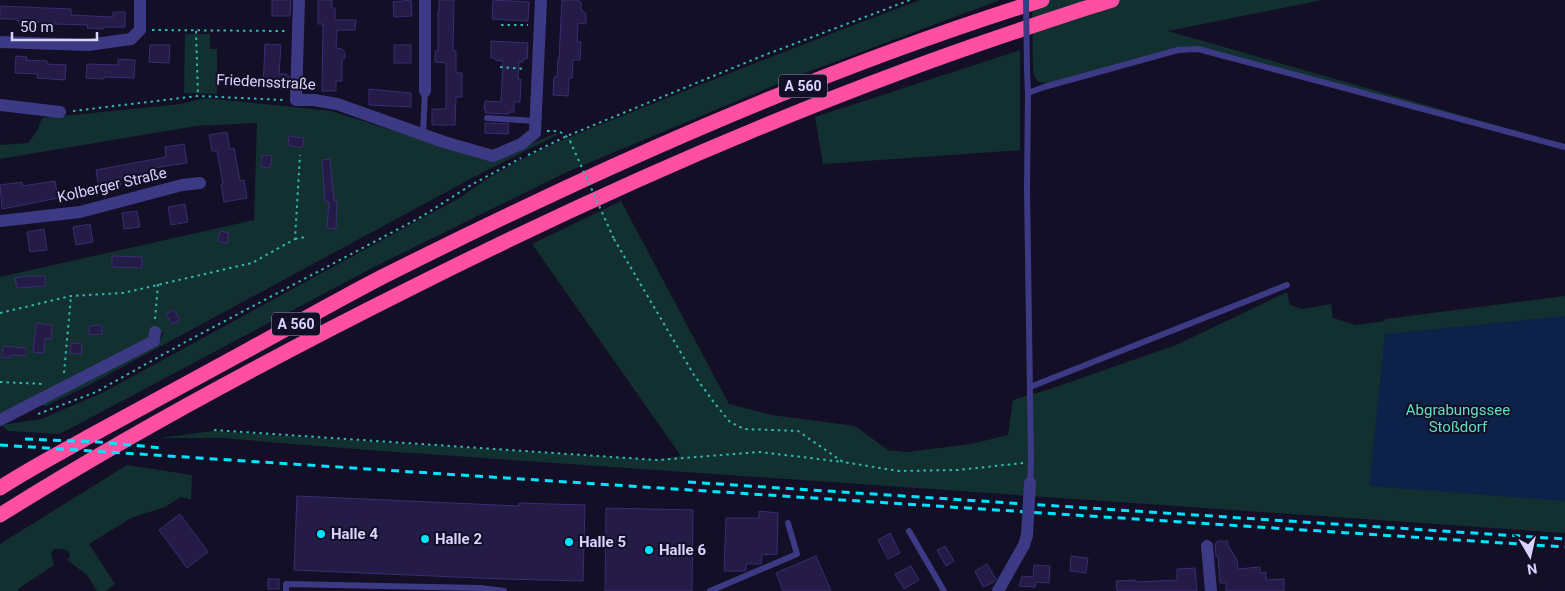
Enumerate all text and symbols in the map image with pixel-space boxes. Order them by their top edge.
scale bar [12,10,98,42]
text: 50 m [20,18,54,36]
street label: Friedensstraße [216,70,316,94]
road number: A 560 [779,74,827,98]
street label: Kolberger Straße [56,164,168,206]
road number: A 560 [272,312,320,336]
park label: Abgrabungssee Stoßdorf [1406,401,1510,436]
place label: Halle 4 [331,525,378,543]
marker: Halle 4 [315,528,327,540]
place label: Halle 2 [435,530,482,548]
north arrow [1505,531,1555,581]
marker: Halle 2 [419,533,431,545]
place label: Halle 5 [579,533,626,551]
marker: Halle 5 [563,536,575,548]
place label: Halle 6 [659,541,706,559]
marker: Halle 6 [643,544,655,556]
text: N [1526,560,1538,578]

